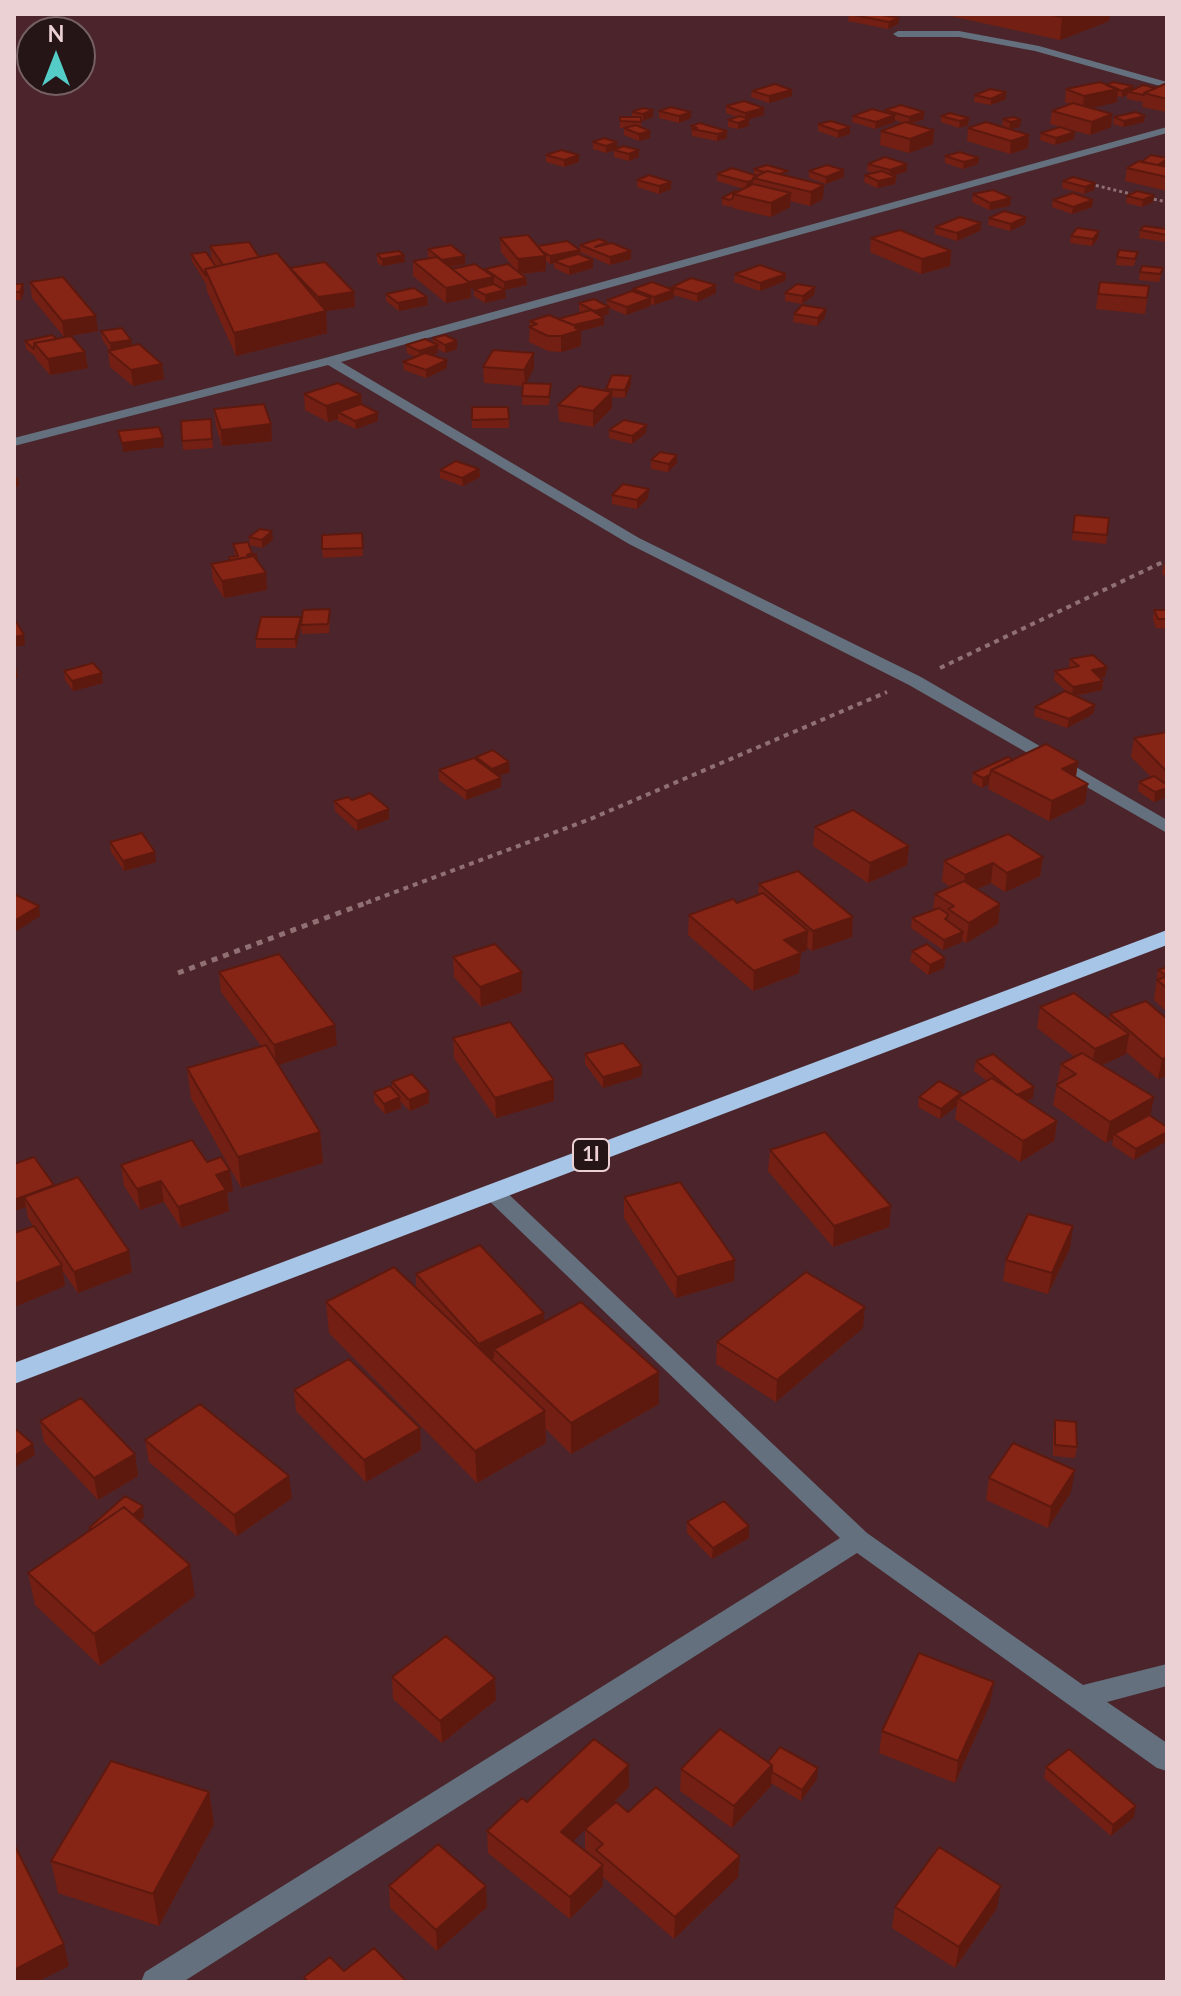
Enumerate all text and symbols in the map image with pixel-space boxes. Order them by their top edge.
north arrow [16,16,96,96]
text: N [48,20,64,47]
road number: 1I [573,1139,609,1171]

